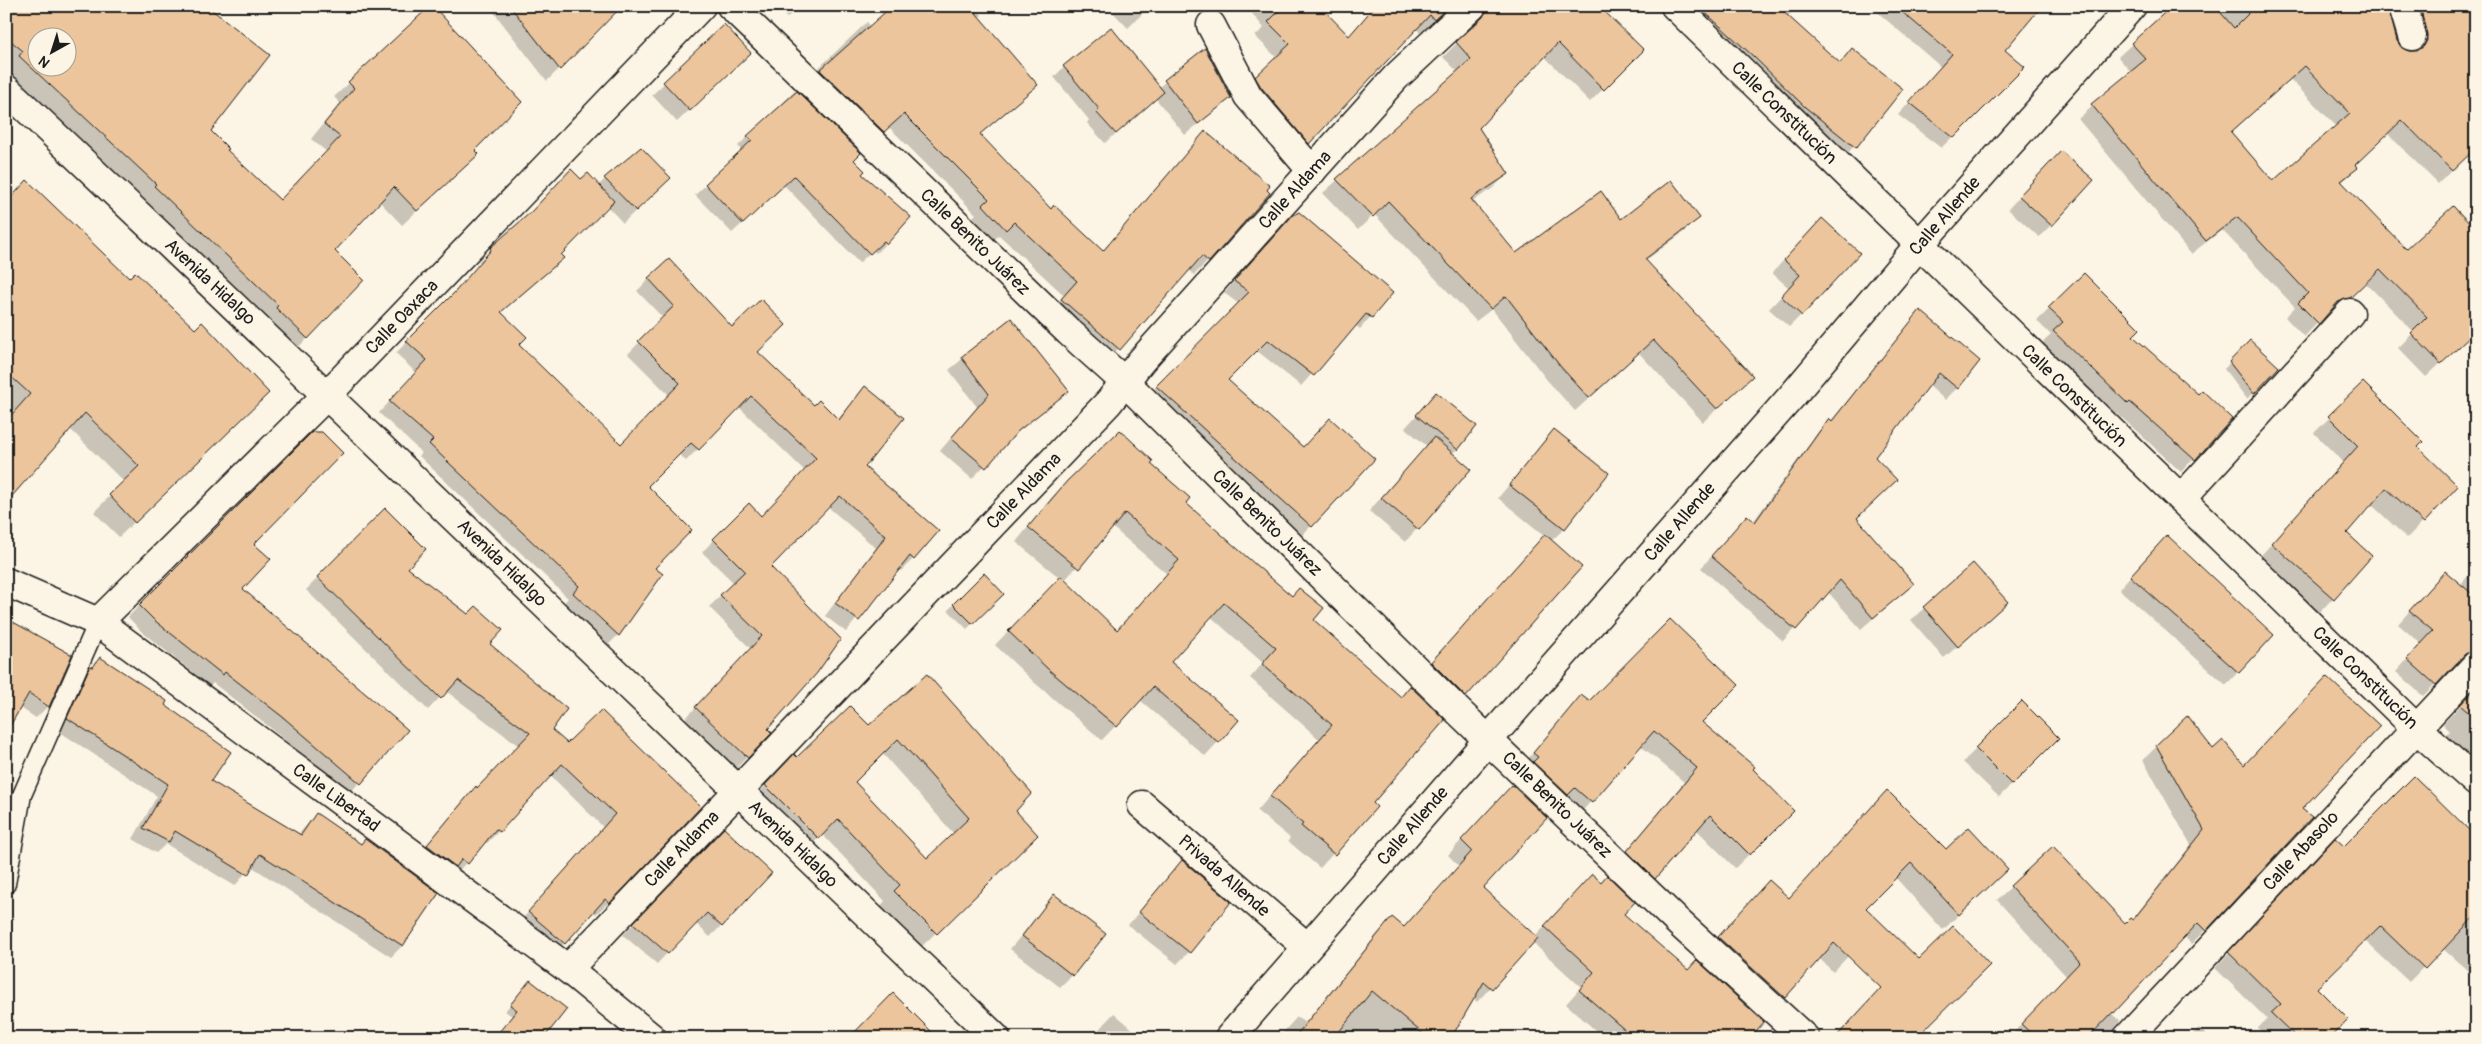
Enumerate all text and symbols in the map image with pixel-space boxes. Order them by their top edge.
north arrow [28,28,78,78]
text: N [35,52,53,71]
street label: Calle Constitución [1726,57,1842,169]
street label: Calle Aldama [1254,146,1336,234]
street label: Calle Allende [1904,172,1986,260]
street label: Calle Benito Juárez [915,184,1035,300]
street label: Avenida Hidalgo [160,234,261,330]
street label: Calle Oaxaca [361,275,443,359]
street label: Calle Constitución [2016,340,2132,452]
street label: Calle Aldama [982,448,1066,534]
street label: Calle Benito Juárez [1207,465,1327,581]
street label: Calle Allende [1639,478,1721,566]
street label: Avenida Hidalgo [452,514,552,612]
street label: Calle Constitución [2307,622,2423,734]
street label: Calle Benito Juárez [1497,747,1617,863]
street label: Calle Libertad [288,758,384,838]
street label: Calle Allende [1372,782,1454,870]
street label: Avenida Hidalgo [743,795,843,893]
street label: Calle Aldama [640,806,724,892]
street label: Calle Abasolo [2258,806,2344,896]
street label: Privada Allende [1173,830,1275,922]

